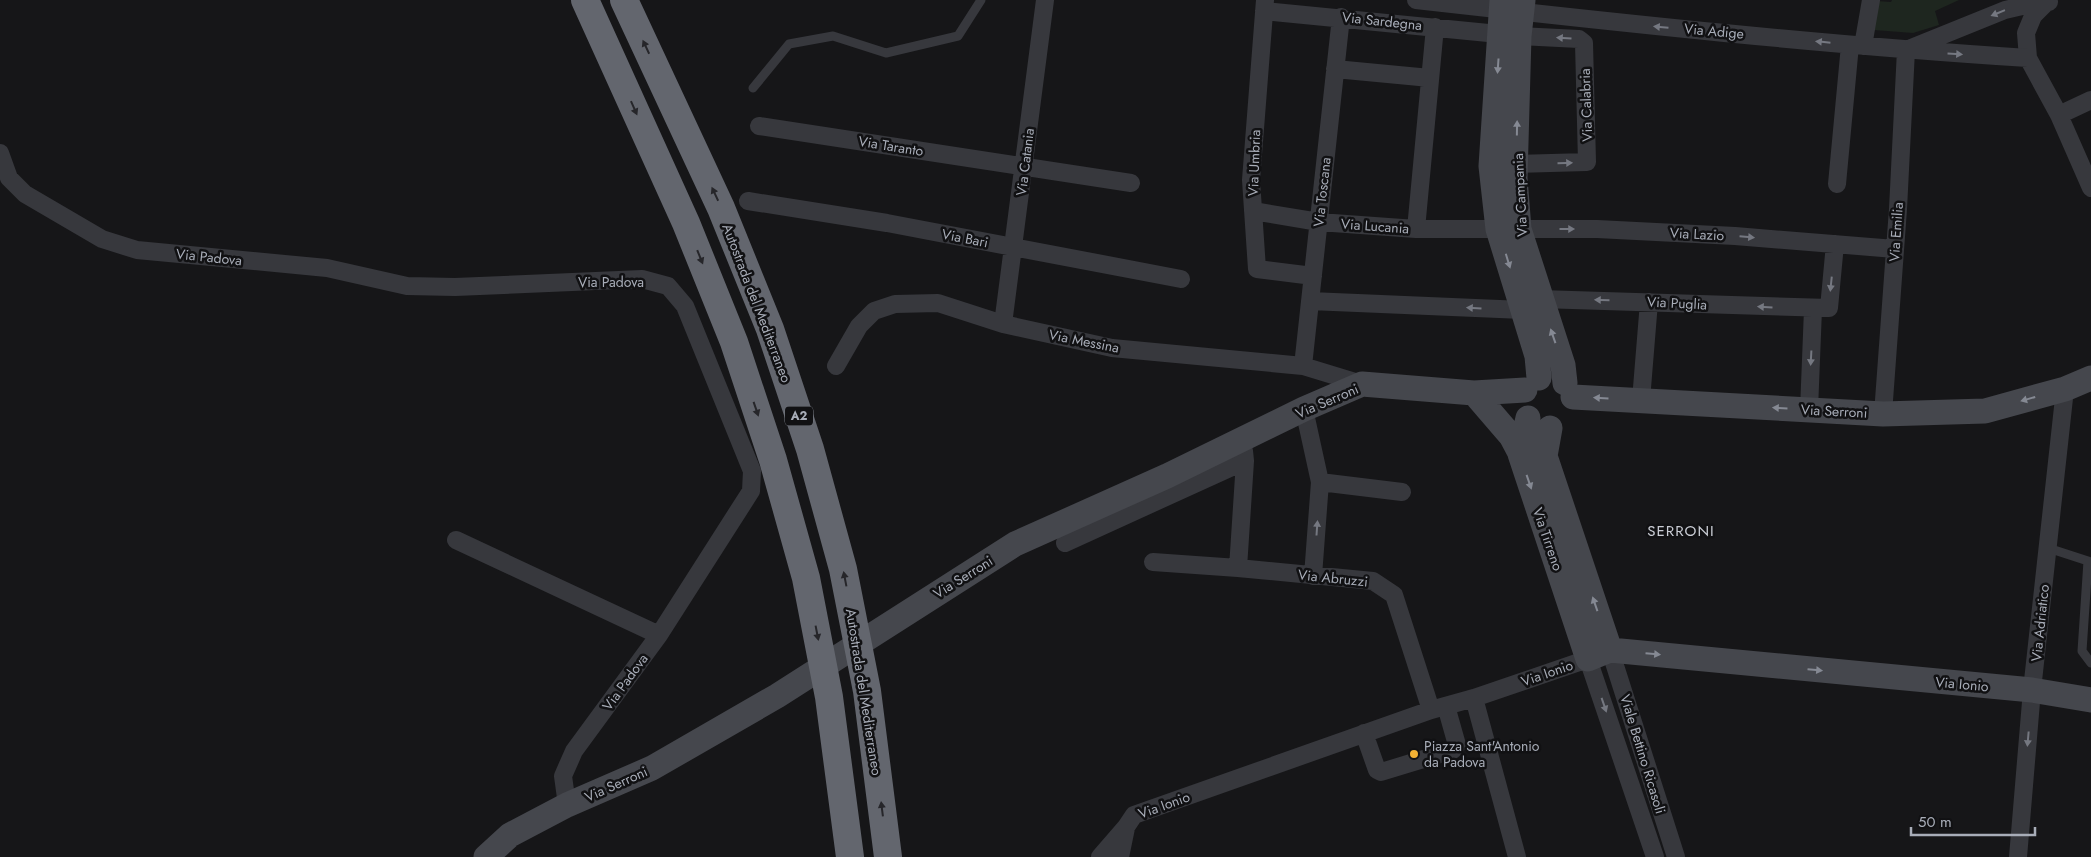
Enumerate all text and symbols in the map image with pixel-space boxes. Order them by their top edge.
street label: Via Sardegna [1341,7,1423,35]
one-way arrow [1991,10,2005,18]
street label: Via Adige [1683,18,1745,44]
one-way arrow [1653,23,1669,31]
one-way arrow [1556,34,1572,42]
one-way arrow [1815,38,1831,46]
one-way arrow [642,40,650,54]
one-way arrow [1947,50,1963,58]
one-way arrow [1494,58,1502,74]
street label: Via Calabria [1575,68,1597,142]
one-way arrow [630,101,638,115]
one-way arrow [1513,120,1521,136]
street label: Via Catania [1011,127,1039,197]
street label: Via Umbria [1243,129,1265,197]
street label: Via Taranto [857,131,925,161]
street label: Via Campania [1508,153,1532,237]
street label: Via Toscana [1308,156,1336,228]
one-way arrow [1557,159,1573,167]
one-way arrow [711,187,719,201]
street label: Via Emilia [1884,202,1908,262]
street label: Via Lucania [1340,214,1410,238]
street label: Autostrada del Mediterraneo [717,221,797,386]
street label: Via Lazio [1669,223,1725,245]
street label: Via Bari [940,224,990,252]
one-way arrow [1560,225,1576,233]
one-way arrow [1740,233,1756,241]
street label: Via Padova [175,244,243,270]
one-way arrow [696,250,704,264]
one-way arrow [1505,254,1513,269]
street label: Via Padova [578,272,644,292]
one-way arrow [1827,276,1835,292]
street label: Via Puglia [1646,291,1708,315]
one-way arrow [1594,296,1610,304]
one-way arrow [1756,303,1772,311]
one-way arrow [1466,304,1482,312]
street label: Via Messina [1047,324,1121,358]
one-way arrow [1549,329,1556,344]
one-way arrow [1807,350,1815,366]
street label: Via Serroni [1292,379,1362,423]
one-way arrow [1592,394,1608,402]
one-way arrow [2021,396,2036,404]
street label: Via Serroni [1800,399,1868,423]
one-way arrow [752,402,760,417]
one-way arrow [1772,404,1788,412]
road number: A2 [785,406,813,426]
one-way arrow [1526,475,1533,490]
street label: Via Tirreno [1528,505,1568,574]
one-way arrow [1313,519,1321,535]
district label: SERRONI [1647,520,1715,542]
street label: Via Serroni [929,551,997,603]
street label: Via Abruzzi [1297,564,1369,592]
one-way arrow [841,571,849,587]
street label: Via Adriatico [2026,583,2054,663]
one-way arrow [1591,596,1599,611]
street label: Autostrada del Mediterraneo [841,607,887,777]
one-way arrow [813,626,821,642]
street label: Via Padova [597,649,653,715]
one-way arrow [1645,651,1661,659]
street label: Via Ionio [1518,655,1576,691]
one-way arrow [1807,666,1823,674]
street label: Via Ionio [1934,672,1990,696]
street label: Viale Bettino Ricasoli [1615,692,1671,816]
one-way arrow [1600,698,1608,713]
one-way arrow [2024,731,2032,747]
place label: Piazza Sant'Antonio da Padova [1424,736,1540,772]
marker: Piazza Sant'Antonio da Padova [1408,748,1420,760]
street label: Via Serroni [581,761,651,807]
street label: Via Ionio [1135,786,1193,824]
one-way arrow [878,800,886,816]
scale bar [1911,804,2035,836]
text: 50 m [1918,811,1952,833]

